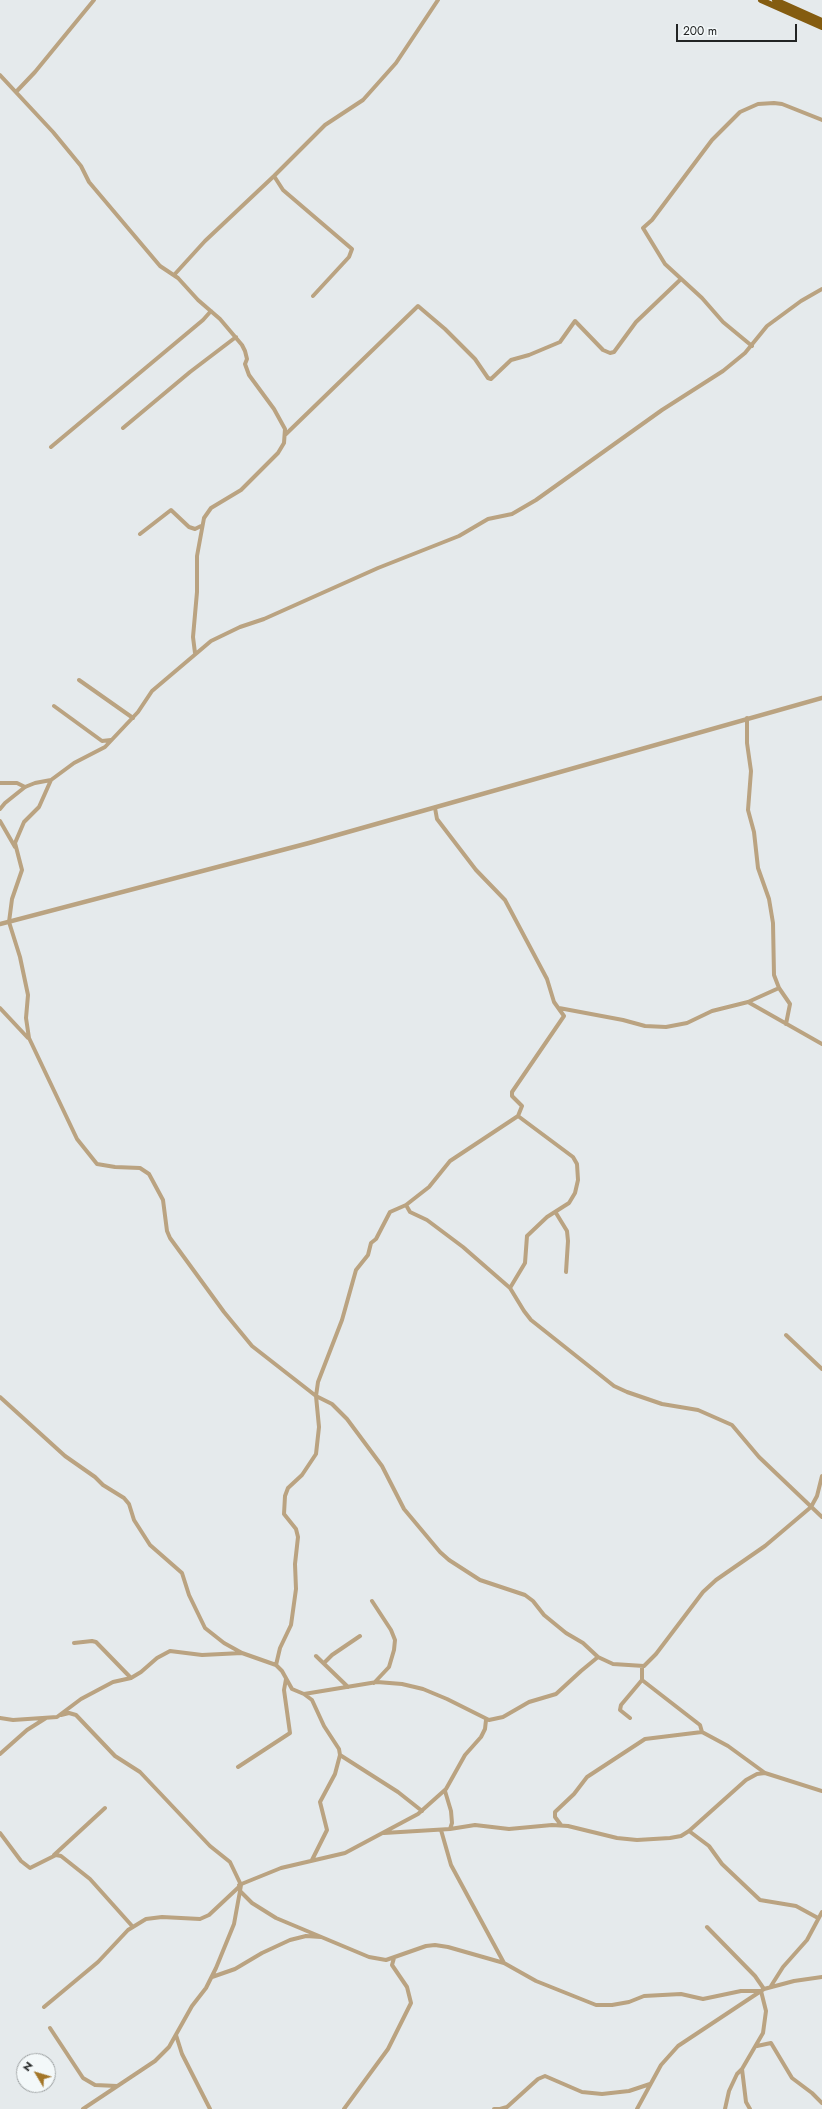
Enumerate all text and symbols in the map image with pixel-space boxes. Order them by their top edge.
scale bar [678,16,799,42]
text: 200 m [683,22,717,40]
north arrow [16,2053,56,2093]
text: N [18,2058,36,2075]

